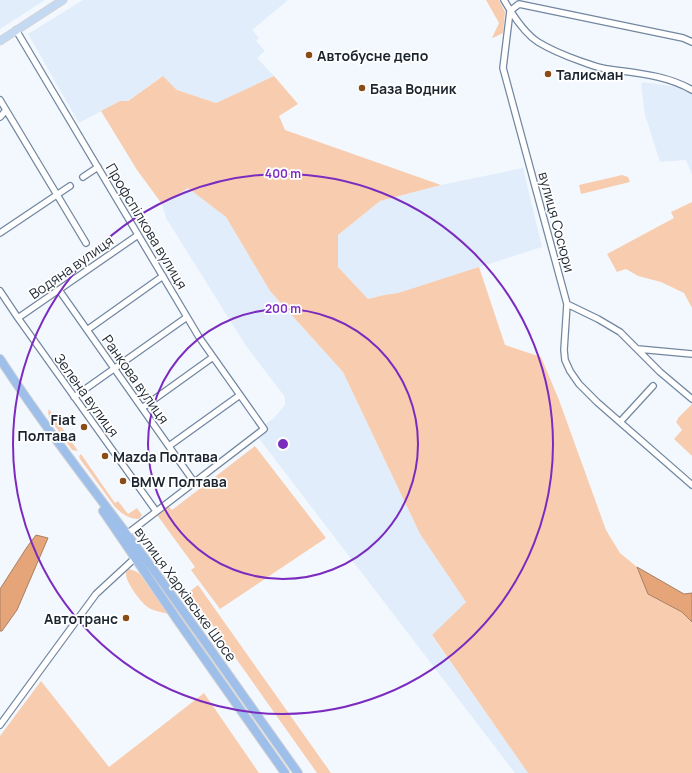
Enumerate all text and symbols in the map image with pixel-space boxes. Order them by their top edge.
place label: Автобусне депо [317,46,429,65]
marker: Автобусне депо [304,50,314,60]
place label: Талисман [556,65,624,84]
marker: Талисман [543,69,553,79]
place label: База Водник [370,79,457,98]
marker: База Водник [357,83,367,93]
street label: Профспілкова вулиця [102,160,192,292]
text: 400 m [265,165,301,182]
street label: вулиця Сосюри [534,170,580,274]
street label: Водяна вулиця [25,231,117,303]
text: 200 m [265,300,301,317]
street label: Ранкова вулиця [98,331,174,427]
street label: Зелена вулиця [50,350,124,440]
place label: Fiat Полтава [18,410,76,445]
marker: Fiat Полтава [79,422,89,432]
centre of rings [276,437,290,451]
place label: Mazda Полтава [113,447,218,466]
marker: Mazda Полтава [100,451,110,461]
place label: BMW Полтава [131,472,227,491]
marker: BMW Полтава [118,476,128,486]
street label: вулиця Харківське Шосе [131,523,241,665]
place label: Автотранс [44,609,118,628]
marker: Автотранс [121,613,131,623]

